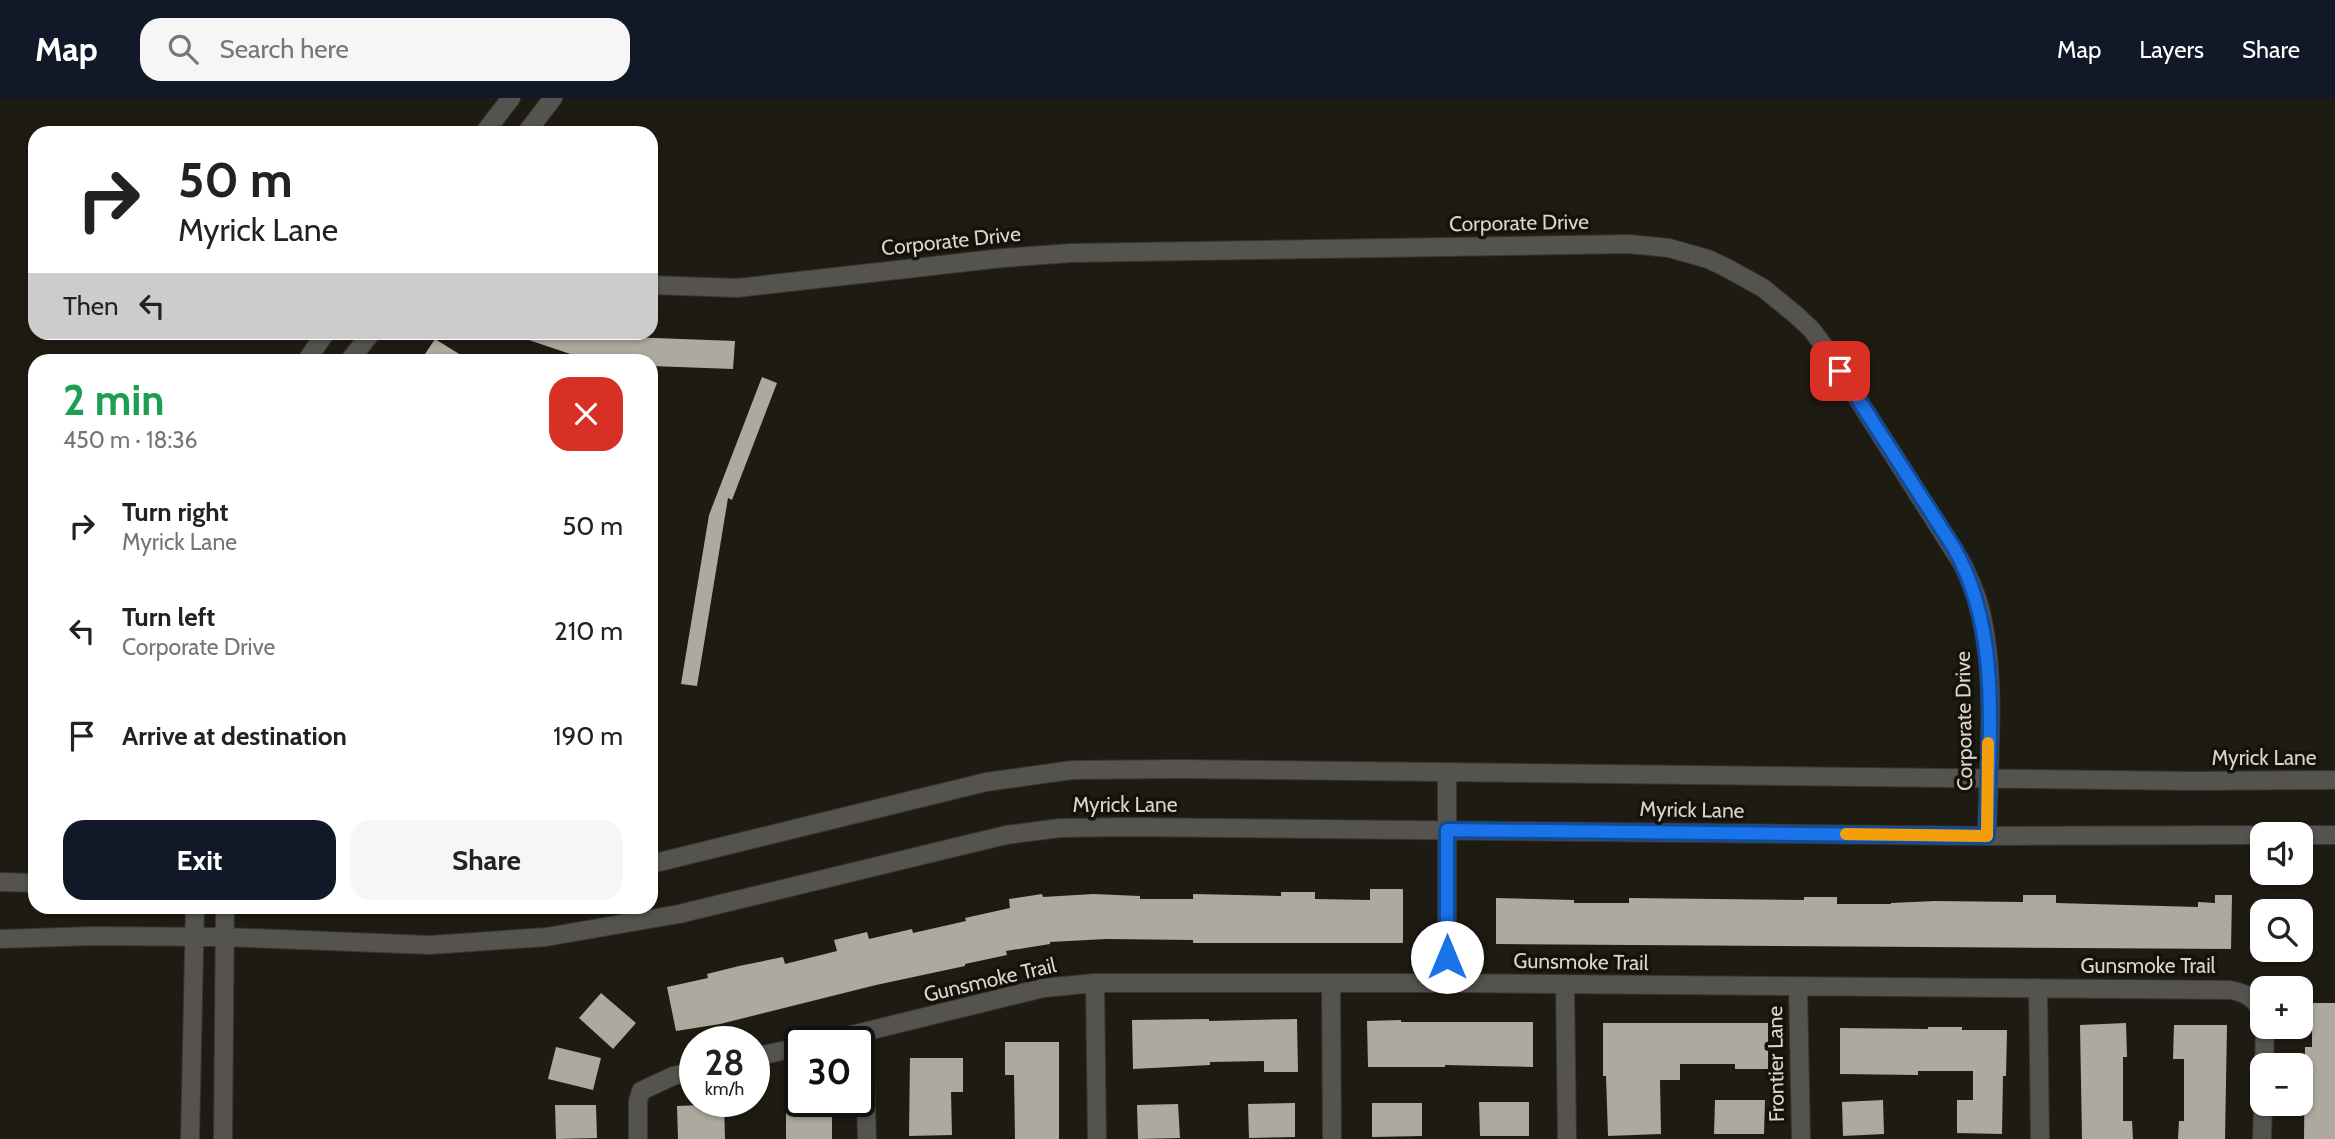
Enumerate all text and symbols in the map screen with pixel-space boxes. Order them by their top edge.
search box [140,18,630,81]
text: Map [35,29,98,69]
icon: search [164,30,202,68]
text: Search here [220,33,349,65]
text: Map [2057,35,2101,64]
text: Layers [2139,35,2204,64]
text: Share [2242,35,2300,64]
text: 50 m [178,150,293,209]
icon: right [63,154,154,245]
street label: Corporate Drive [1449,209,1589,236]
text: Myrick Lane [178,210,338,249]
street label: Corporate Drive [880,221,1022,260]
icon: left [133,287,171,325]
text: Then [63,290,119,322]
pin [1810,341,1870,401]
icon: arrive [1821,352,1859,390]
text: 2 min [63,374,164,426]
button: close [549,377,623,451]
text: 450 m · 18:36 [63,426,198,454]
text: Turn right [122,496,228,528]
icon: right [63,507,101,545]
text: 50 m [562,510,623,542]
text: Myrick Lane [122,528,237,556]
text: Turn left [122,601,215,633]
icon: left [63,612,101,650]
text: 210 m [554,615,623,647]
text: Corporate Drive [122,633,275,661]
street label: Corporate Drive [1950,651,1977,791]
icon: arrive [63,717,101,755]
text: Arrive at destination [122,720,347,752]
text: 190 m [553,720,623,752]
street label: Myrick Lane [2211,745,2317,770]
street label: Myrick Lane [1072,792,1178,817]
street label: Myrick Lane [1639,796,1745,823]
button: Exit [63,820,336,900]
button: Share [350,820,623,900]
map controls [2250,822,2313,1116]
button: sound [2250,822,2313,885]
button: search [2250,899,2313,962]
position arrow [1410,920,1484,994]
street label: Gunsmoke Trail [1513,948,1649,975]
street label: Gunsmoke Trail [921,952,1059,1007]
street label: Gunsmoke Trail [2080,953,2216,978]
button: + [2250,976,2313,1039]
street label: Frontier Lane [1762,1005,1789,1122]
speed limit sign: 30 [784,1026,875,1117]
text: 28 [705,1041,744,1084]
button: − [2250,1053,2313,1116]
text: km/h [705,1078,744,1100]

